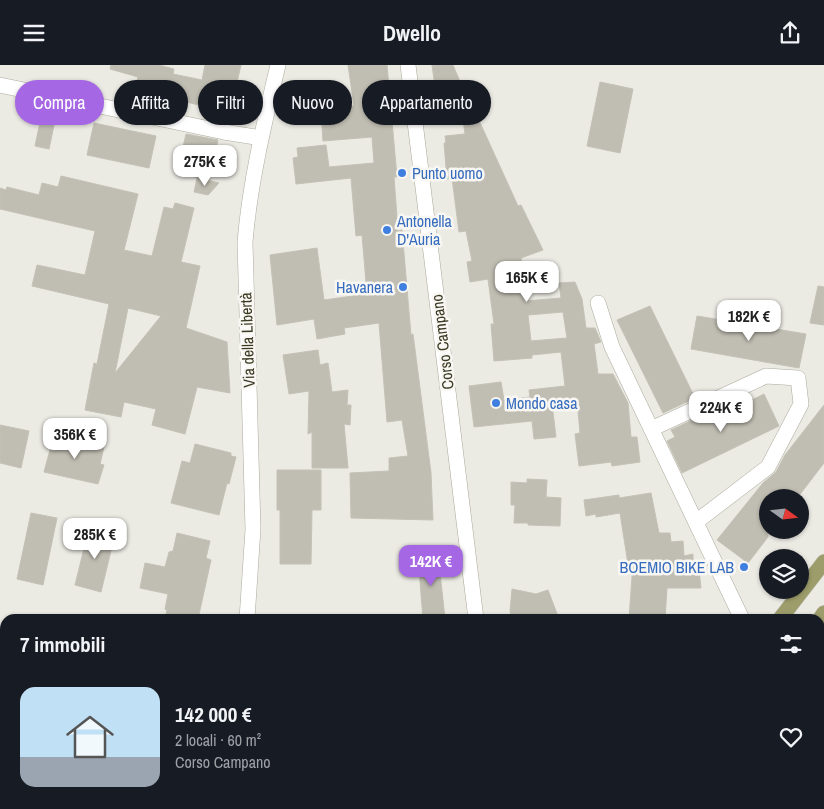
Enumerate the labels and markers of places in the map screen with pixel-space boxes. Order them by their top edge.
pin: 275K € [164,145,246,187]
place label: Punto uomo [412,162,483,184]
marker: Punto uomo [396,167,408,179]
place label: Antonella D'Auria [396,210,452,250]
marker: Antonella D'Auria [381,224,393,236]
pin: 165K € [486,261,568,303]
place label: Havanera [336,276,394,298]
marker: Havanera [397,281,409,293]
pin: 182K € [708,299,790,342]
pin: 224K € [680,391,762,433]
place label: Mondo casa [506,392,578,414]
marker: Mondo casa [490,397,502,409]
pin: 356K € [34,417,116,460]
pin: 285K € [54,517,136,560]
pin: 142K € [390,545,472,587]
place label: BOEMIO BIKE LAB [620,556,734,578]
marker: BOEMIO BIKE LAB [738,561,750,573]

